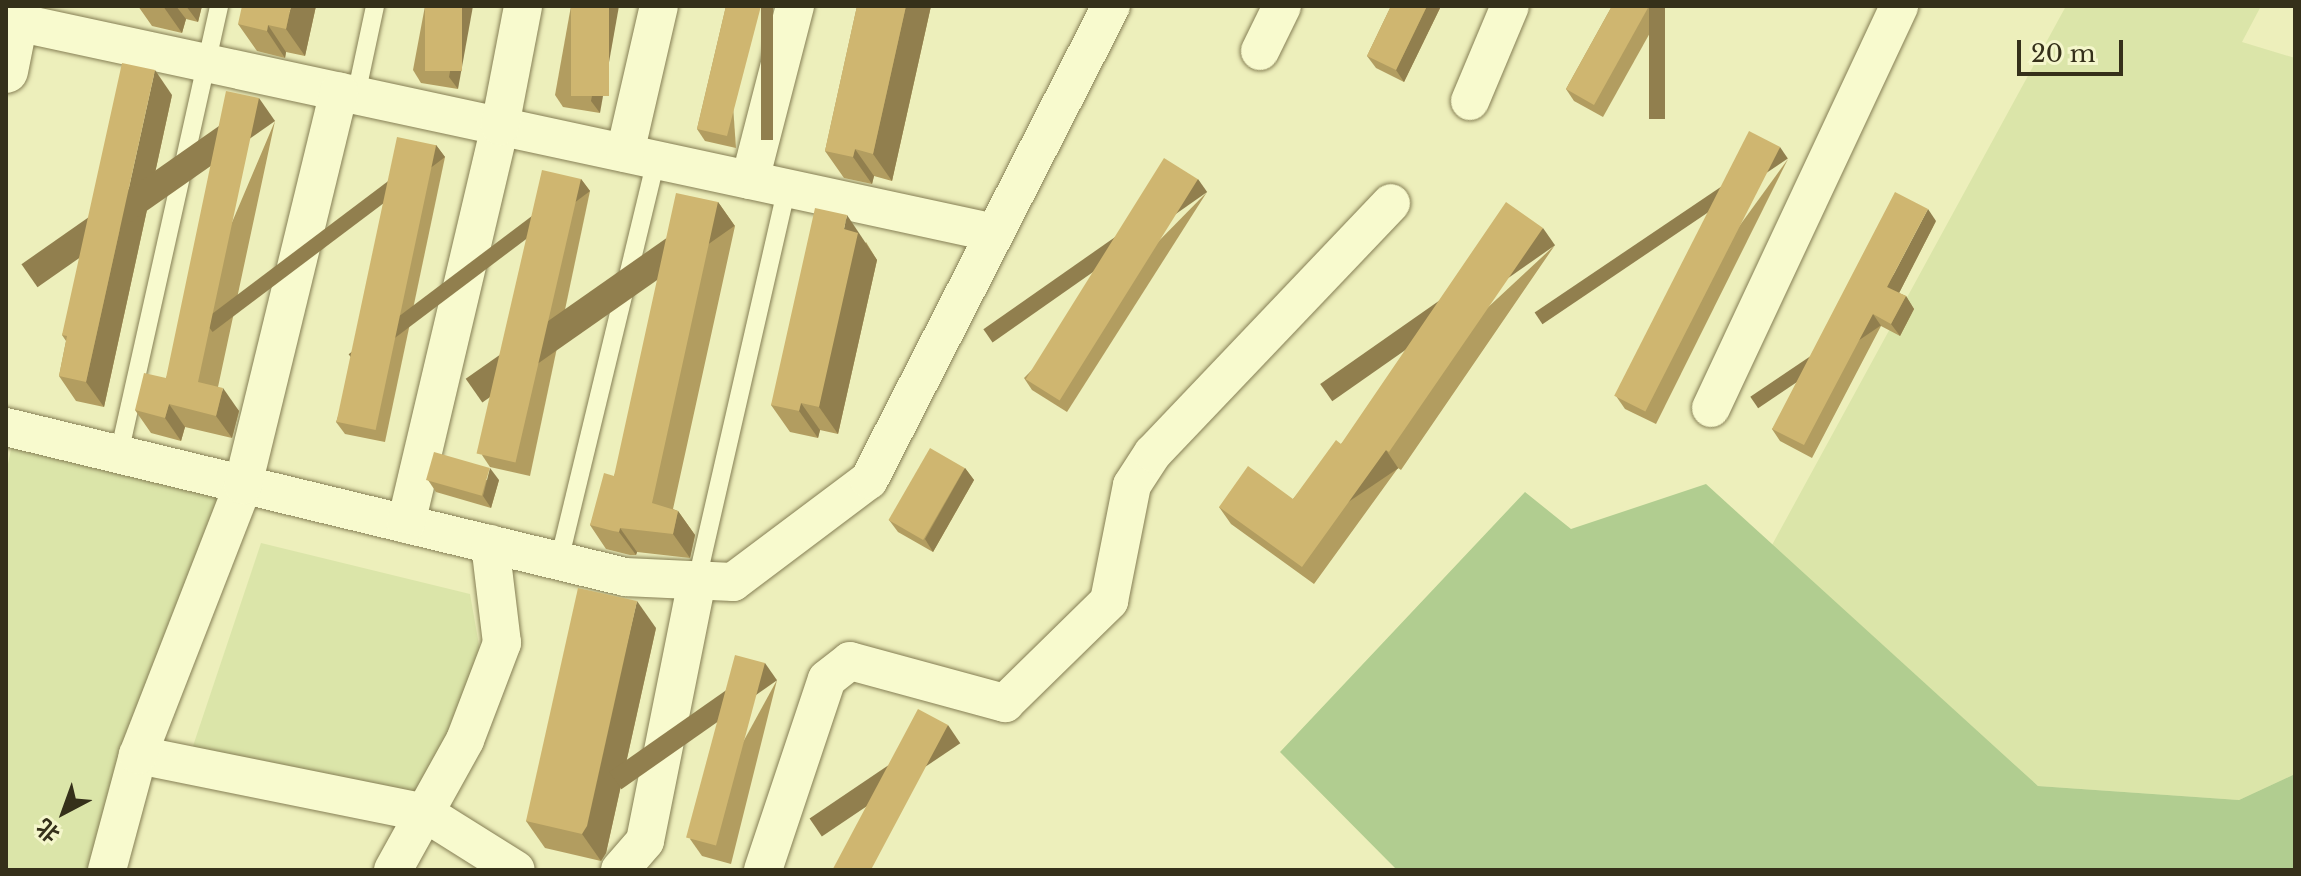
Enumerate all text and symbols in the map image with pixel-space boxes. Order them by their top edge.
scale bar [2021,24,2127,74]
text: 20 m [2031,39,2096,68]
north arrow [24,772,104,852]
text: 北 [31,813,65,848]

